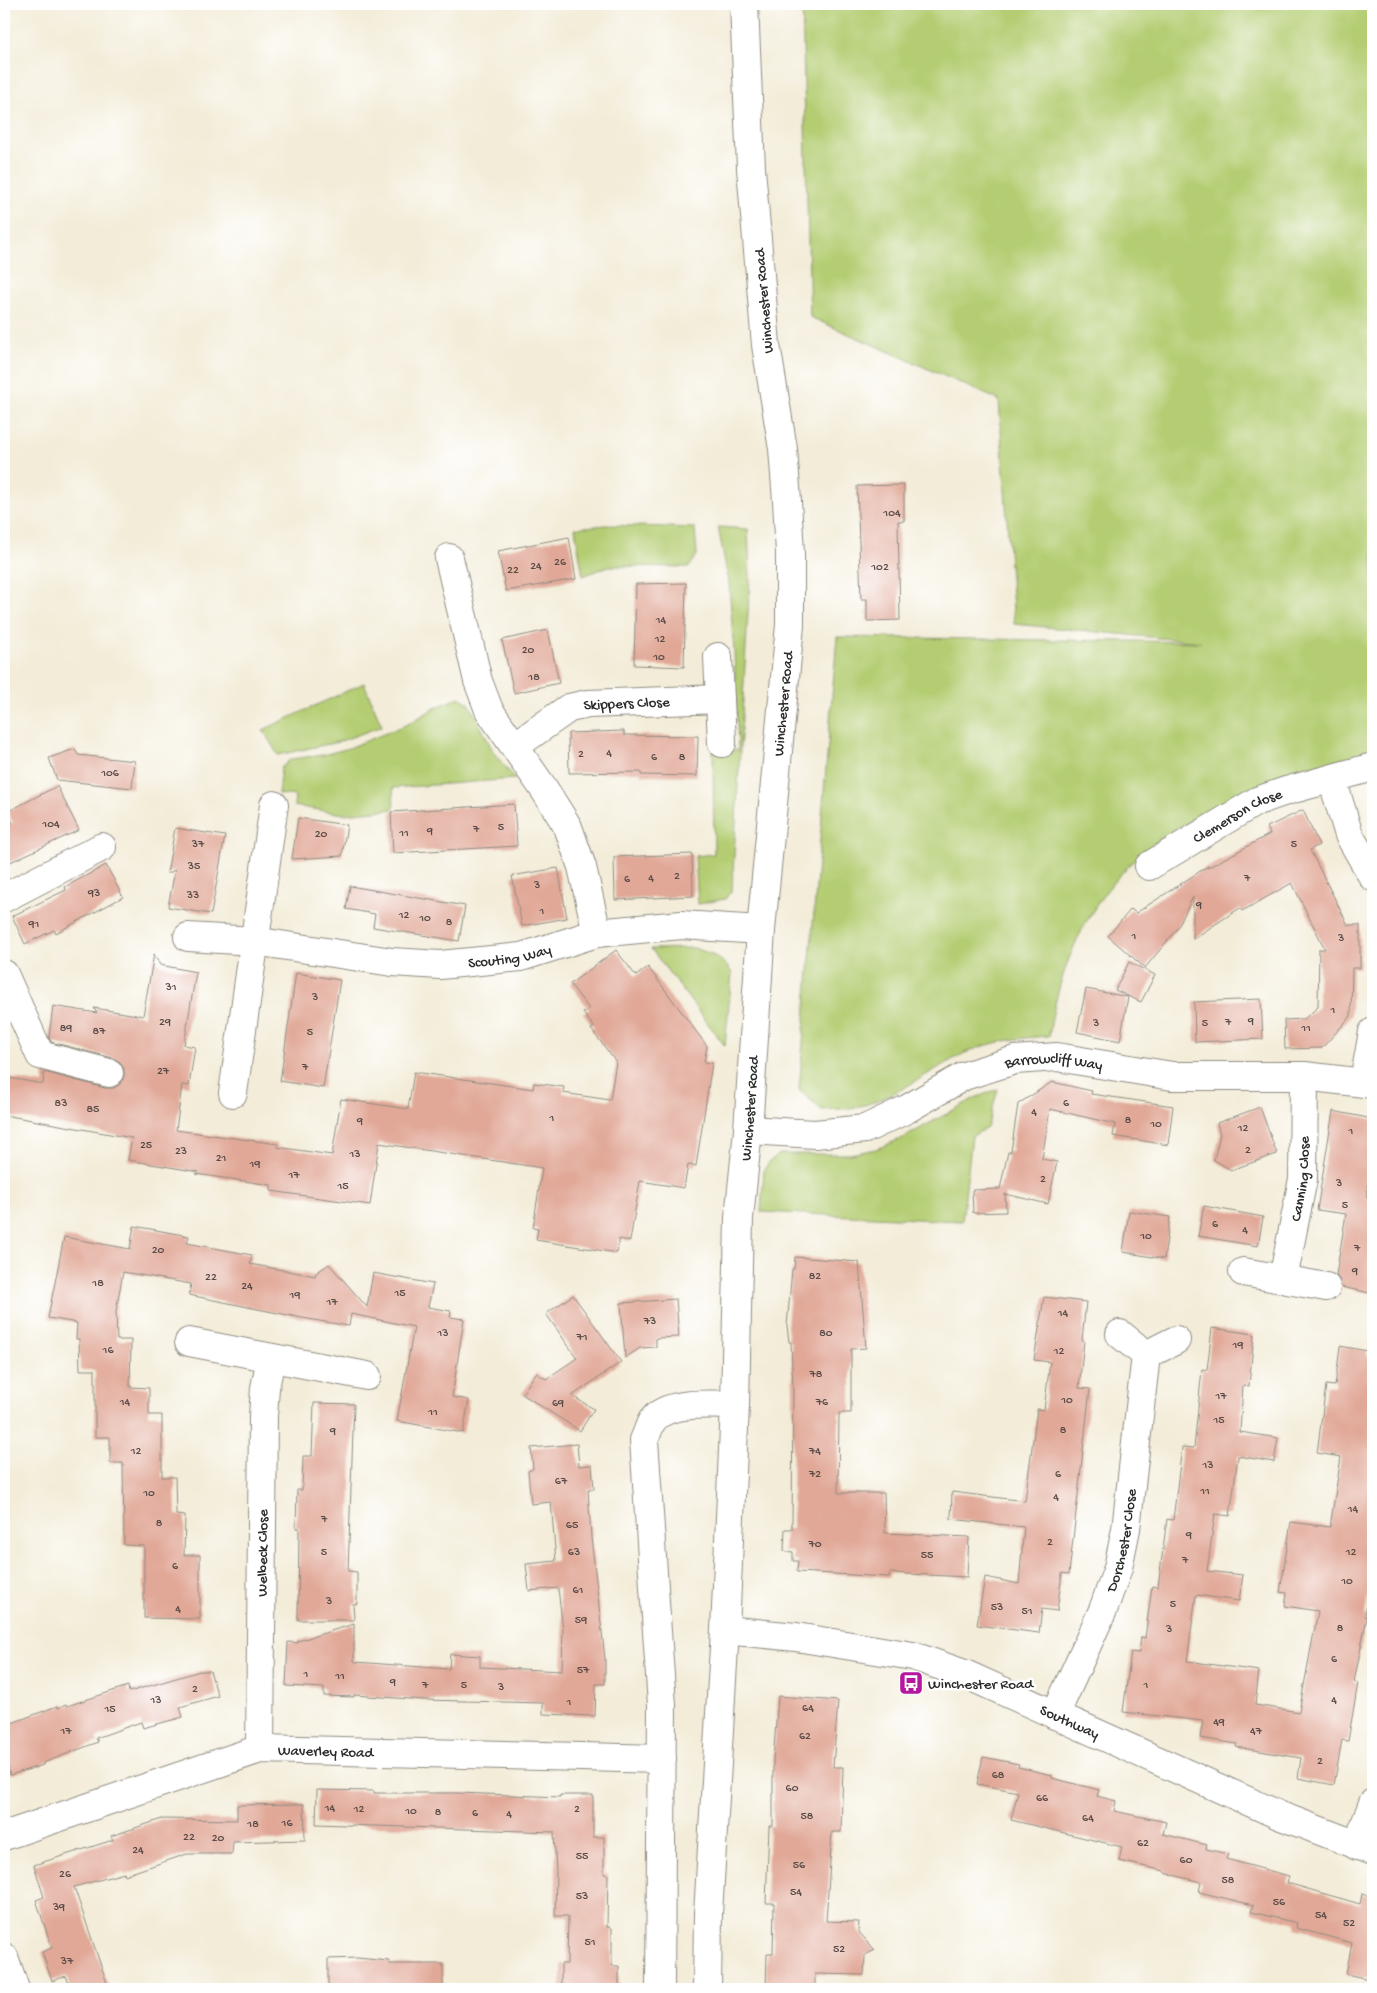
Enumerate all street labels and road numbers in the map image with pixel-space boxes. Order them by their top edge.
street label: Winchester Road [751,247,779,354]
street label: Winchester Road [771,649,799,757]
street label: Skippers Close [582,694,670,716]
street label: Clemerson Close [1190,786,1285,848]
street label: Scouting Way [467,941,554,973]
street label: Barrowcliff Way [1002,1050,1104,1075]
street label: Winchester Road [738,1054,764,1162]
street label: Canning Close [1288,1136,1314,1223]
street label: Dorchester Close [1103,1488,1142,1596]
street label: Welbeck Close [254,1509,273,1597]
street label: Southway [1037,1702,1102,1744]
street label: Waverley Road [278,1742,375,1763]

